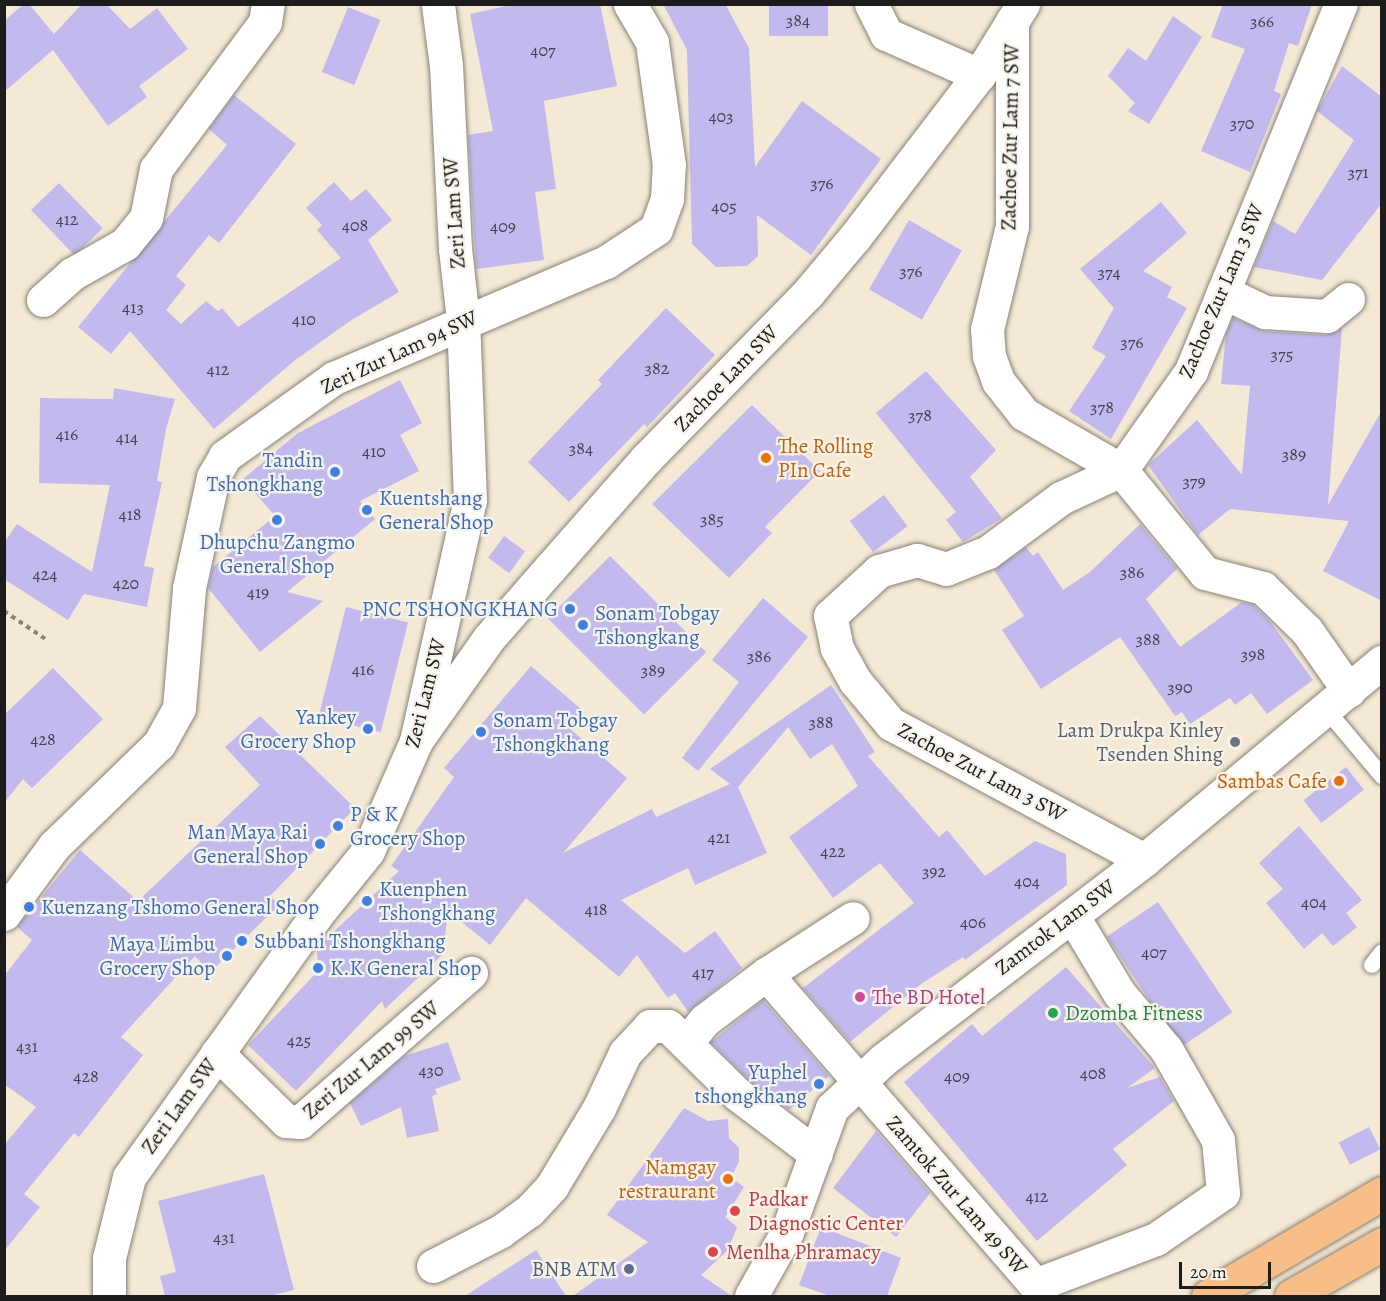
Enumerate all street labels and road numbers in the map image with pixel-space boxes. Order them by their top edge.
street label: Zachoe Zur Lam 7 SW [996,43,1024,231]
street label: Zeri Lam SW [438,156,470,270]
street label: Zachoe Zur Lam 3 SW [1173,200,1269,382]
street label: Zeri Zur Lam 94 SW [316,305,482,399]
street label: Zachoe Lam SW [669,319,783,437]
street label: Zeri Lam SW [399,636,451,750]
street label: Zachoe Zur Lam 3 SW [894,717,1070,827]
street label: Zamtok Lam SW [990,874,1120,980]
street label: Zeri Zur Lam 99 SW [298,996,444,1124]
street label: Zeri Lam SW [136,1053,222,1159]
street label: Zamtok Zur Lam 49 SW [881,1110,1033,1280]

